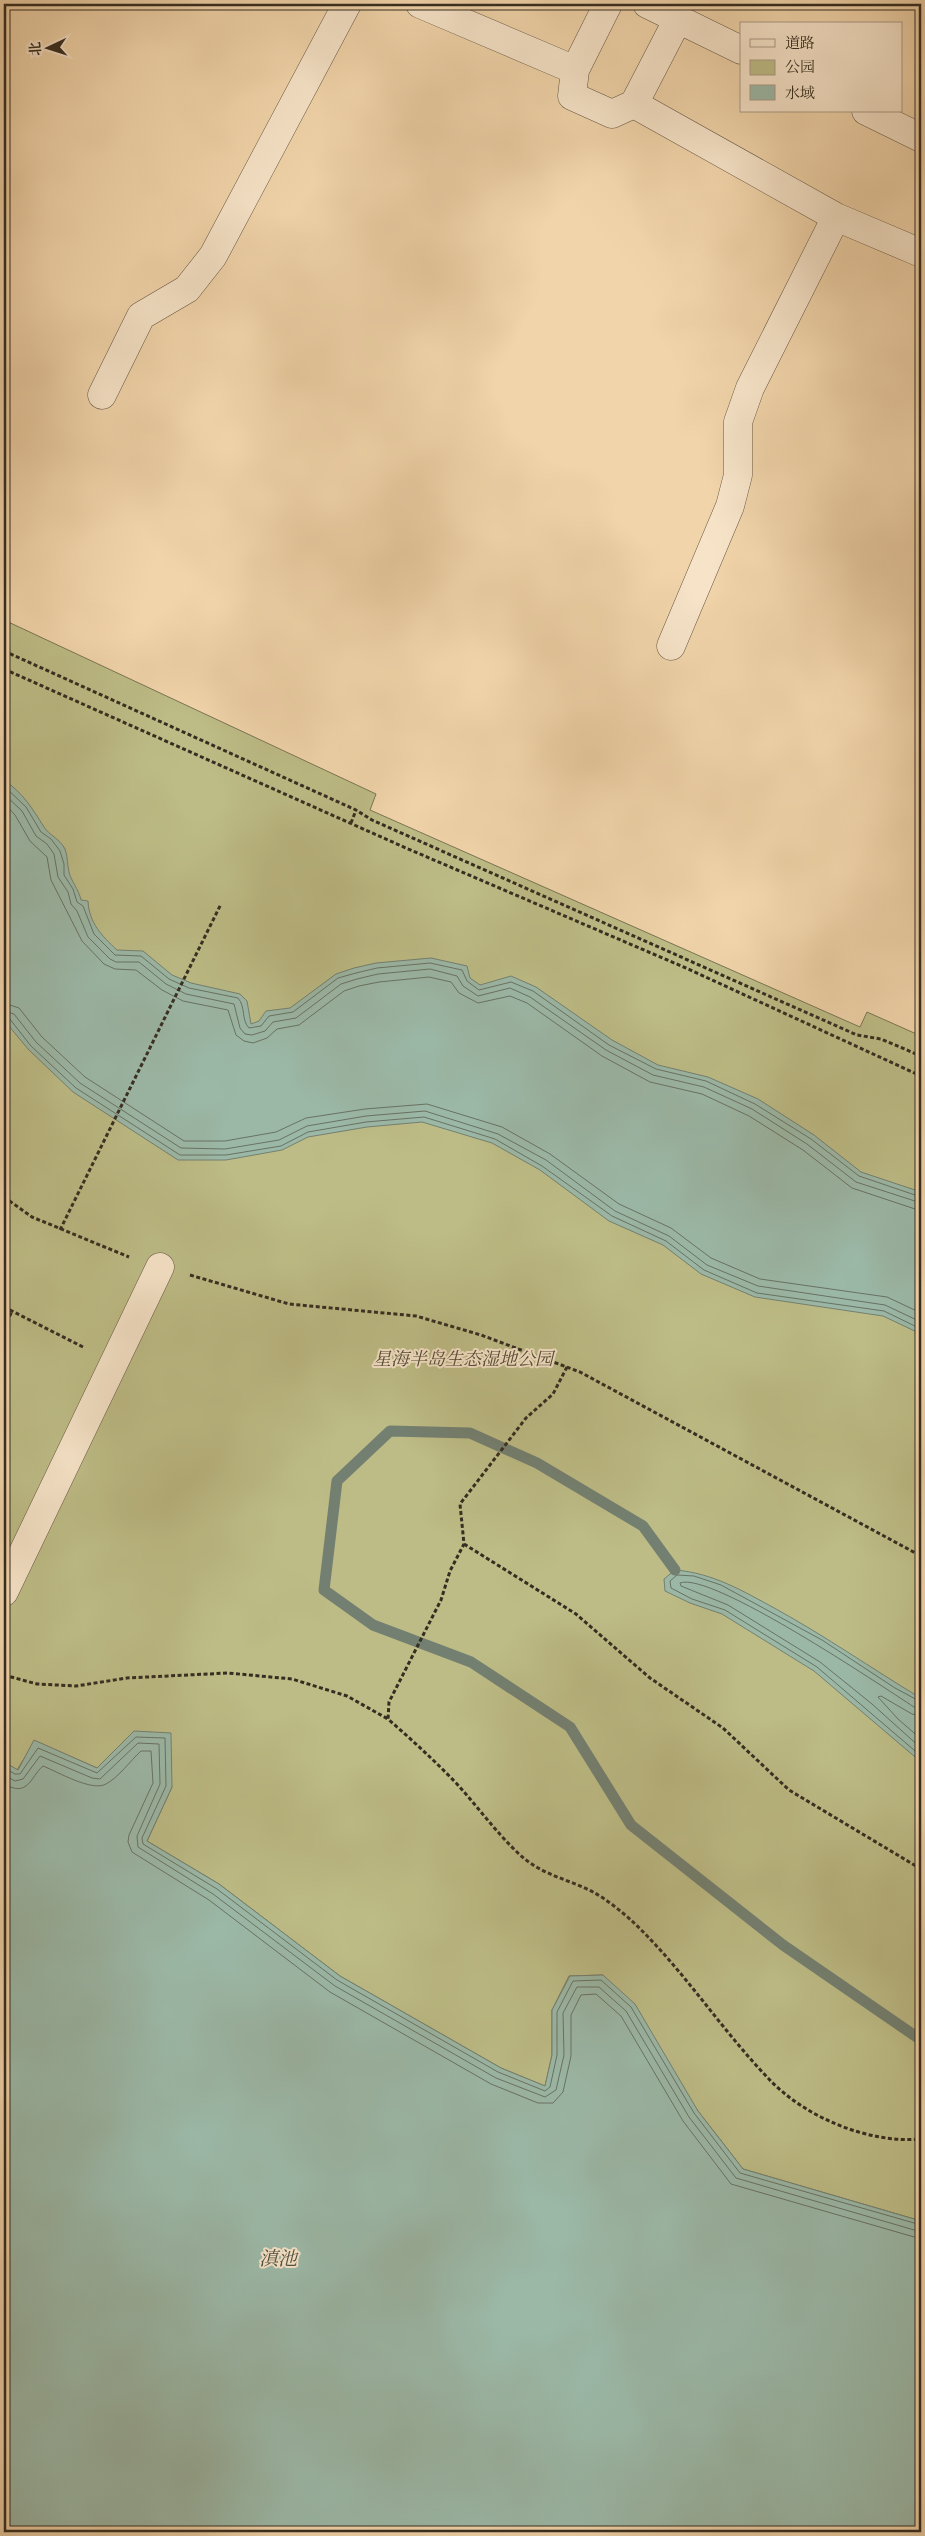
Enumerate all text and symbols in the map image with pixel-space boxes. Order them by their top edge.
north arrow [22,22,72,72]
legend [740,22,902,112]
text: 道路 [785,34,815,55]
text: 北 [27,41,47,56]
text: 公园 [785,58,815,79]
text: 水域 [785,84,815,105]
park label: 星海半岛生态湿地公园 [373,1348,556,1374]
water label: 滇池 [259,2247,299,2274]

